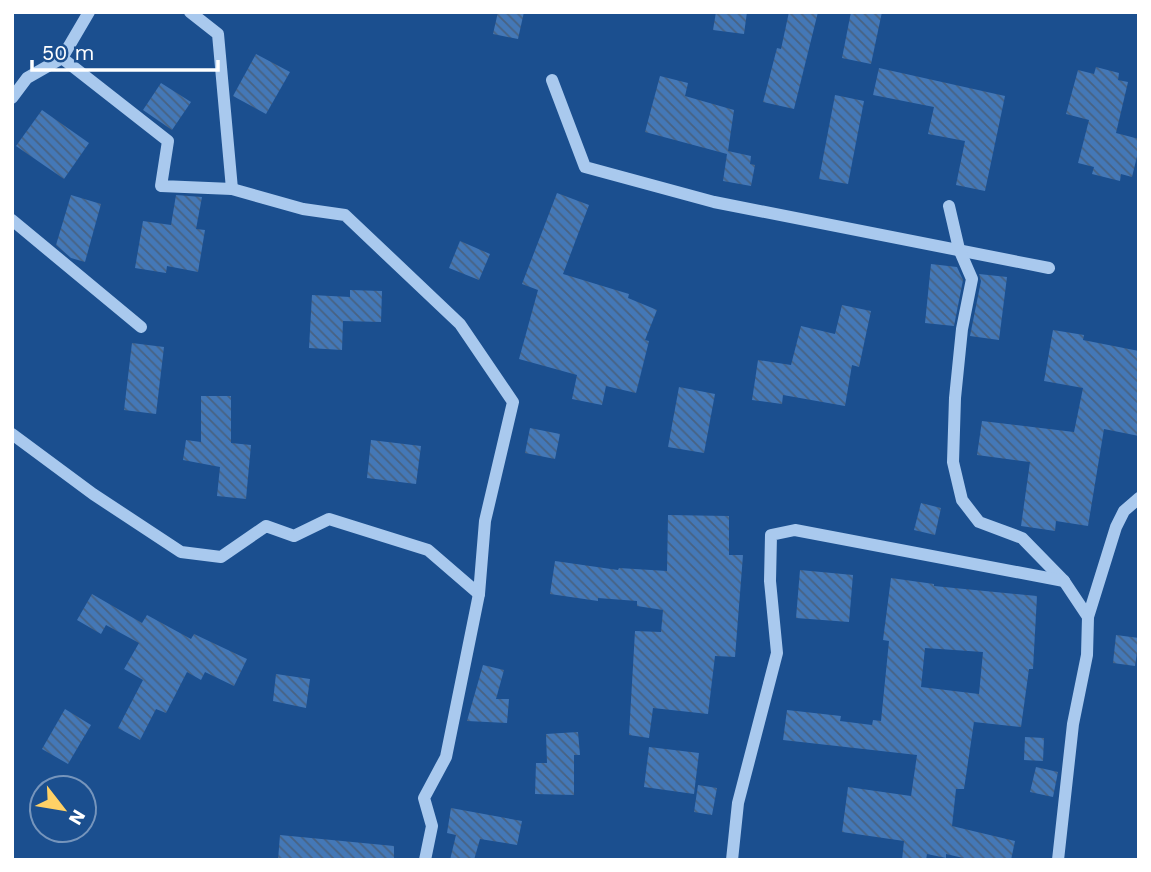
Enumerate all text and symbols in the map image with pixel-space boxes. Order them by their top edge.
scale bar [32,28,217,72]
text: 50 m [42,40,94,65]
north arrow [28,774,98,844]
text: N [64,806,91,829]

